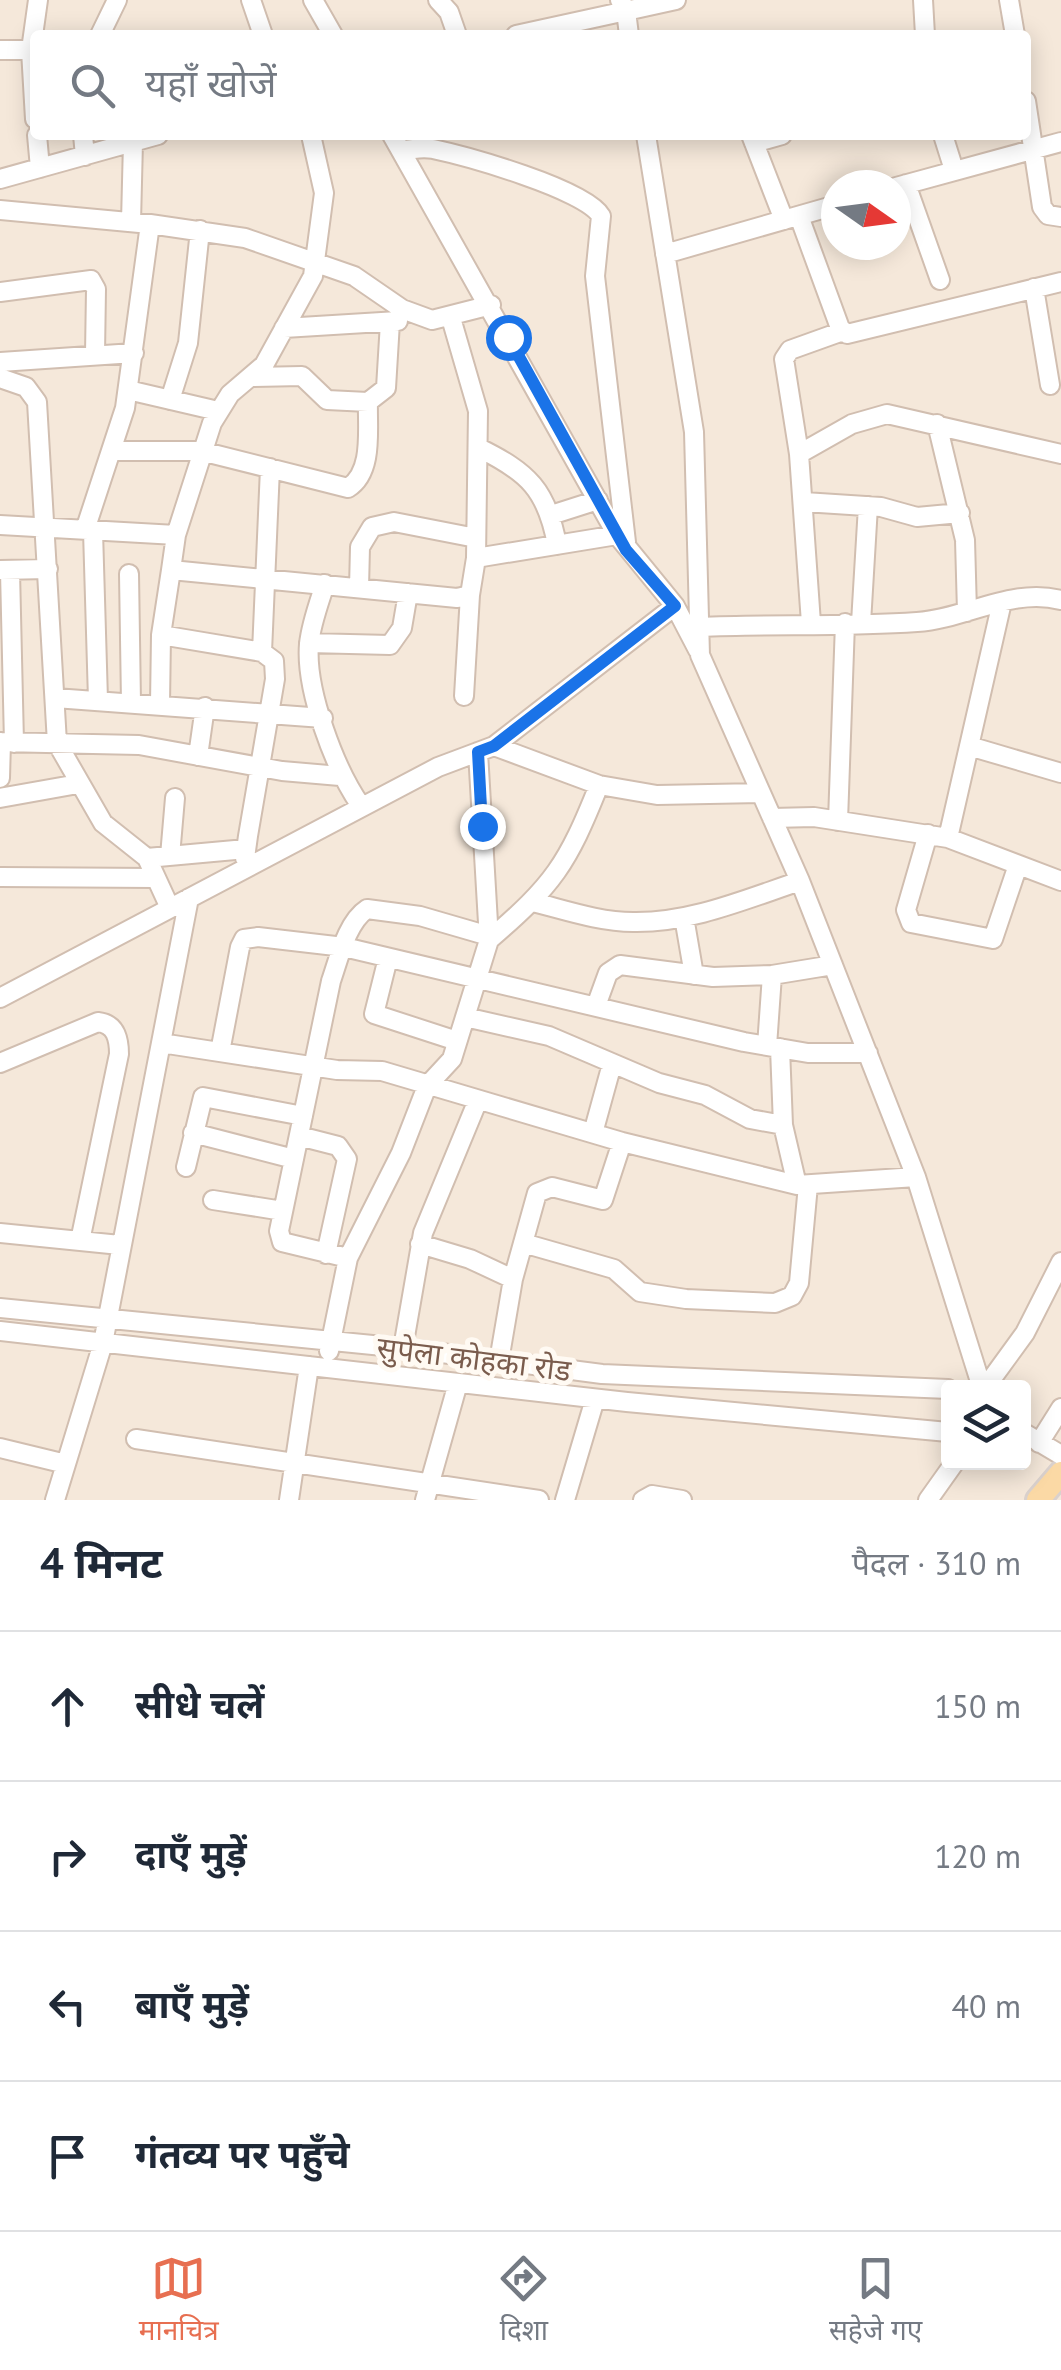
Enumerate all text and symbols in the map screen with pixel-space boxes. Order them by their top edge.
search box [30,30,1031,140]
icon: search [65,58,120,113]
text: यहाँ खोजें [145,58,276,107]
north arrow [821,170,911,260]
route start [486,315,532,361]
route end [460,804,506,850]
street label: सुपेला कोहका रोड [375,1327,574,1389]
map controls [941,1380,1031,1470]
button: layers [941,1380,1031,1470]
text: 4 मिनट [40,1535,163,1590]
text: पैदल · 310 m [852,1542,1021,1584]
icon: ahead [40,1679,95,1734]
text: सीधे चलें [135,1679,264,1728]
text: 150 m [934,1685,1021,1727]
icon: right [40,1829,95,1884]
text: दाएँ मुड़ें [135,1829,247,1878]
text: 120 m [934,1835,1021,1877]
icon: left [40,1979,95,2034]
text: बाएँ मुड़ें [135,1979,249,2028]
text: 40 m [952,1985,1021,2027]
icon: arrive [40,2129,95,2184]
text: गंतव्य पर पहुँचे [135,2129,350,2178]
tab: मानचित्र [139,2251,219,2351]
tab: दिशा [496,2251,551,2351]
tab: सहेजे गए [829,2251,922,2351]

